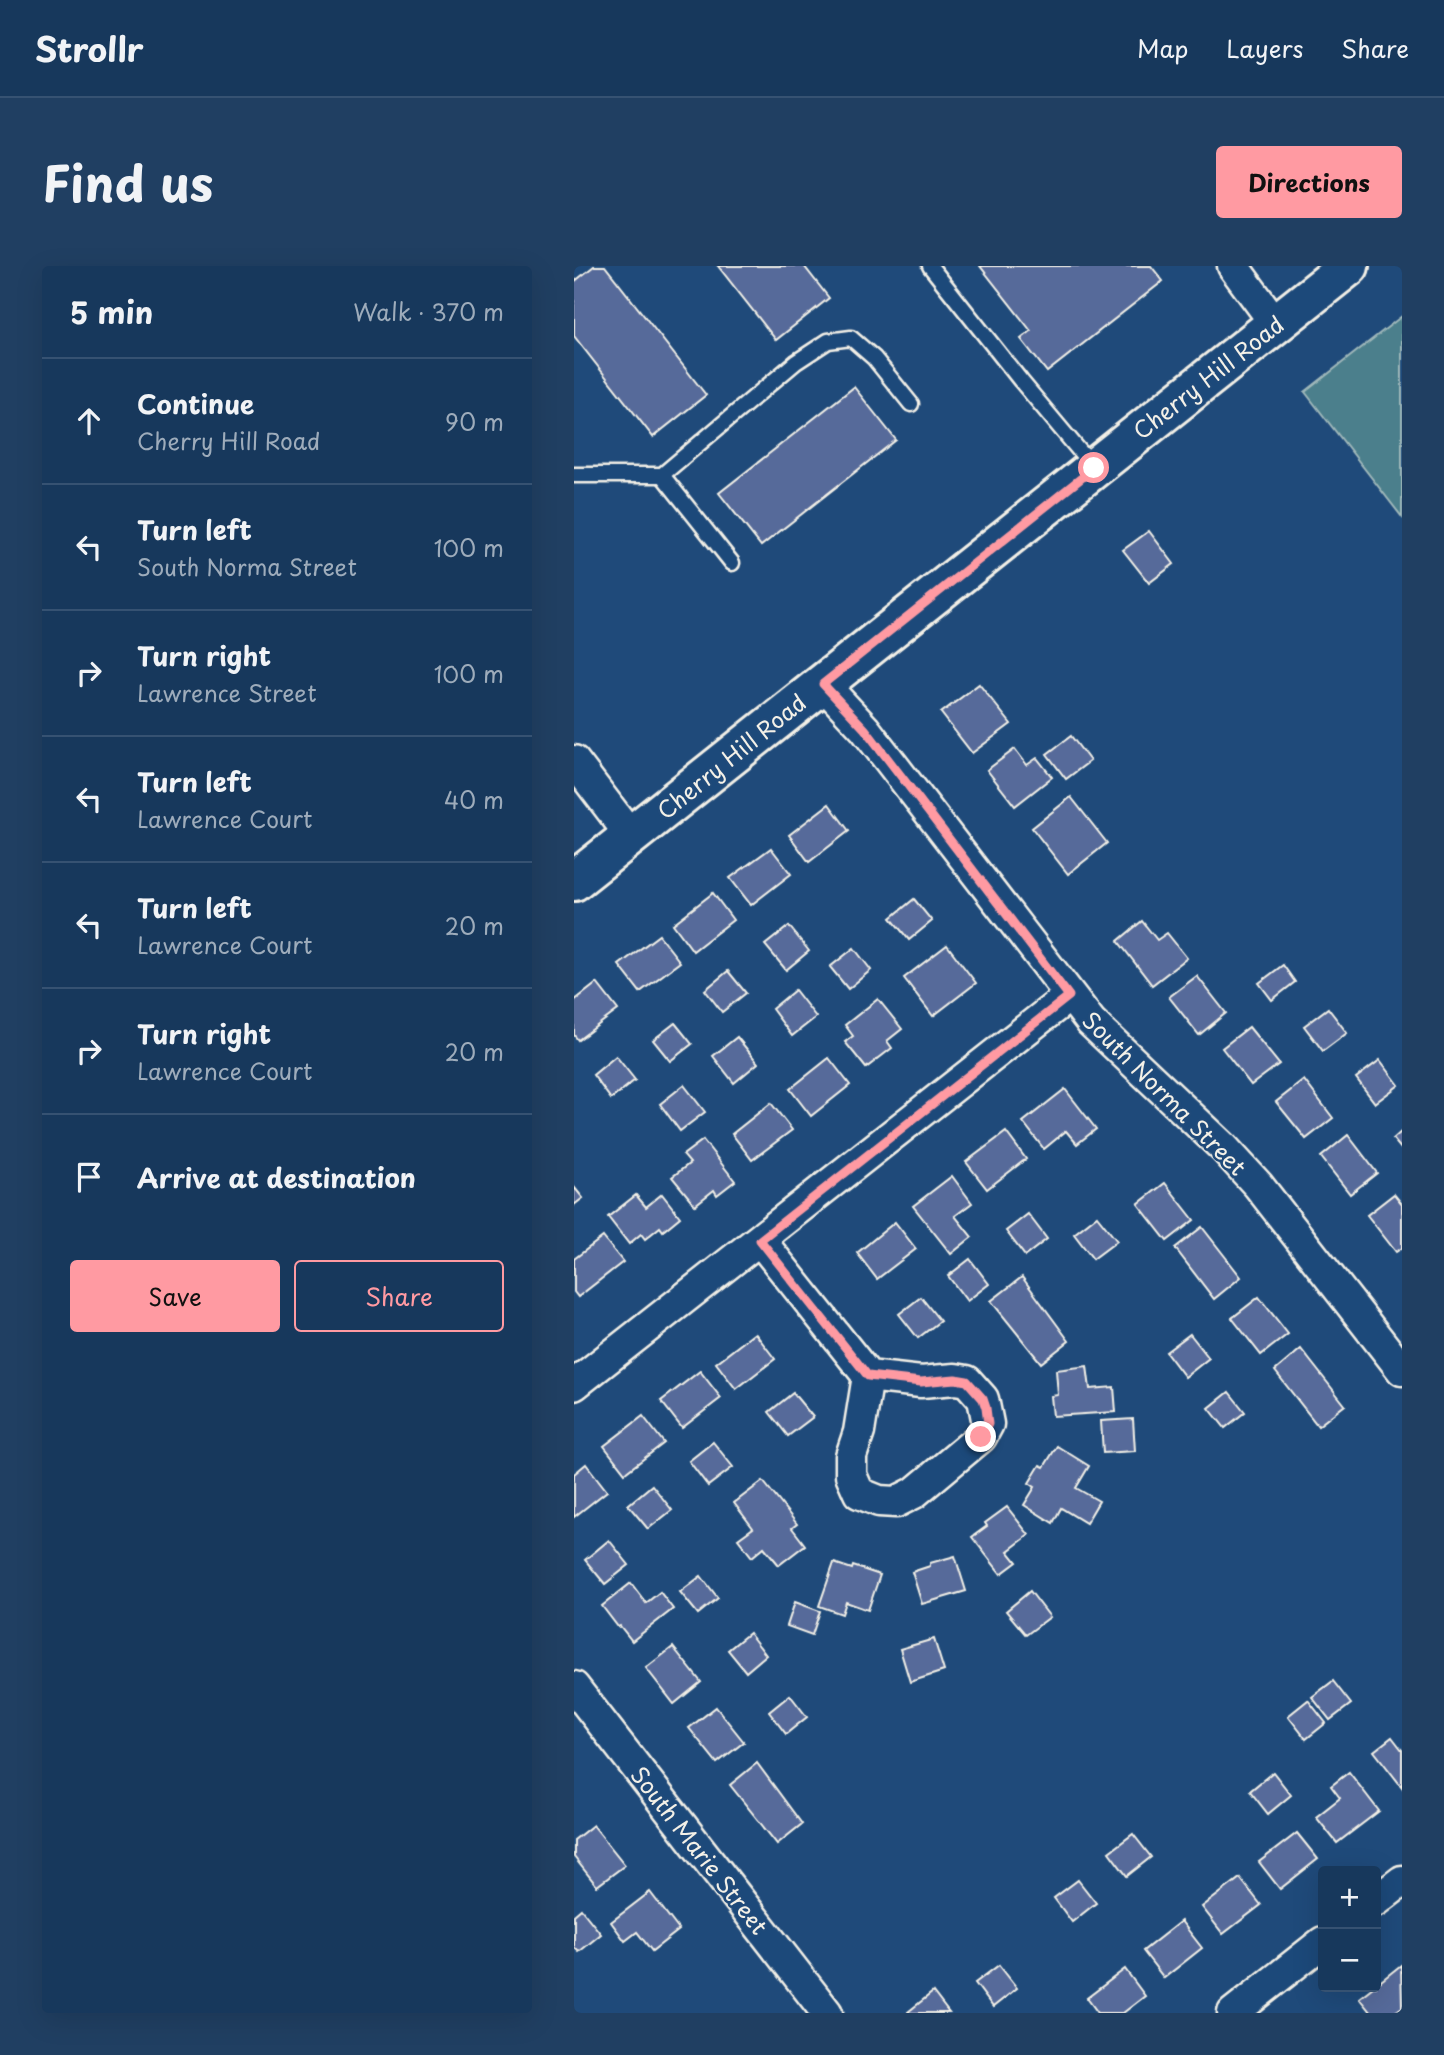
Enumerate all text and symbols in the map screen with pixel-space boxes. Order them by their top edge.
text: Strollr [35,23,144,73]
text: Map [1137,30,1188,66]
text: Layers [1226,30,1303,66]
text: Share [1341,30,1409,66]
text: Find us [42,145,213,219]
button: Directions [1216,146,1402,218]
text: 5 min [70,289,153,334]
text: Walk · 370 m [353,294,504,329]
street label: Cherry Hill Road [1125,307,1291,447]
text: Continue [137,384,254,423]
icon: ahead [70,402,108,440]
text: 90 m [445,404,504,439]
text: Cherry Hill Road [137,423,320,458]
route start [1078,452,1109,483]
text: Turn left [137,510,252,549]
icon: left [70,528,108,566]
text: 100 m [434,530,504,565]
text: South Norma Street [137,549,357,584]
text: Turn right [137,636,271,675]
icon: right [70,654,108,692]
text: 100 m [434,656,504,691]
text: Lawrence Street [137,675,317,710]
street label: Cherry Hill Road [649,685,813,827]
text: Turn left [137,762,252,801]
icon: left [70,780,108,818]
text: 40 m [444,782,504,817]
text: Lawrence Court [137,801,312,836]
text: Turn left [137,888,252,927]
icon: left [70,906,108,944]
text: 20 m [445,908,504,943]
text: Lawrence Court [137,927,312,962]
street label: South Norma Street [1075,1003,1255,1183]
text: Turn right [137,1014,271,1053]
icon: right [70,1032,108,1070]
text: 20 m [445,1034,504,1069]
text: Lawrence Court [137,1053,312,1088]
icon: arrive [70,1158,108,1196]
text: Arrive at destination [137,1158,416,1197]
button: Save [70,1260,280,1332]
button: Share [294,1260,504,1332]
route end [965,1421,996,1452]
street label: South Marie Street [623,1758,777,1942]
map controls [1318,1866,1381,1992]
button: + [1318,1866,1381,1929]
button: − [1318,1929,1381,1992]

